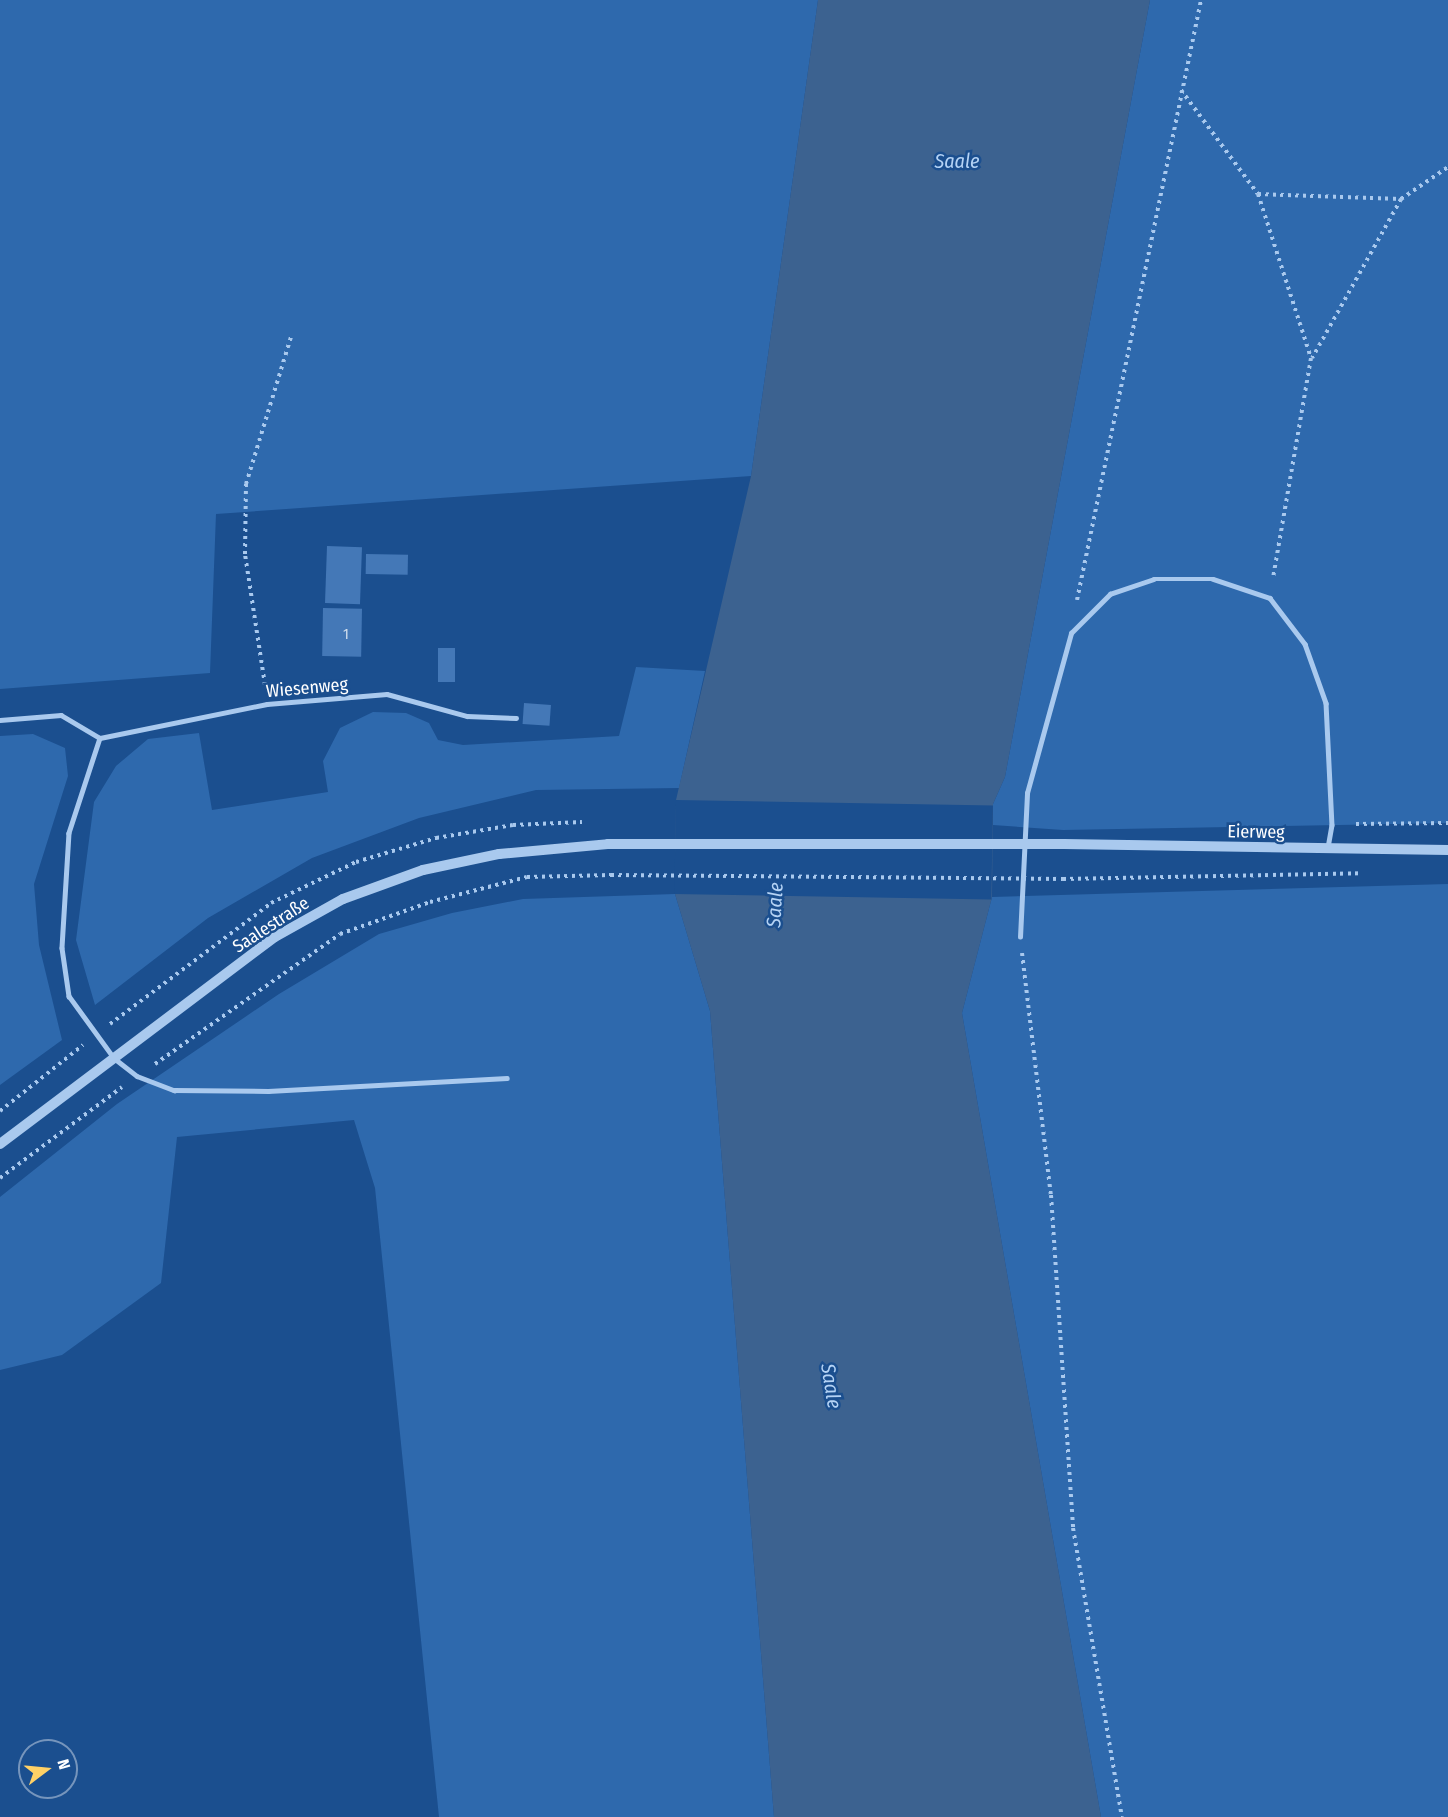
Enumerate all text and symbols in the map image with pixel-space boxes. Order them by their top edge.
water label: Saale [934,149,980,173]
house number: 1 [343,626,349,644]
street label: Wiesenweg [265,674,349,702]
street label: Eierweg [1227,821,1285,843]
water label: Saale [762,882,788,928]
street label: Saalestraße [229,892,313,958]
water label: Saale [816,1362,846,1410]
north arrow [18,1739,78,1799]
text: N [53,1757,74,1772]

